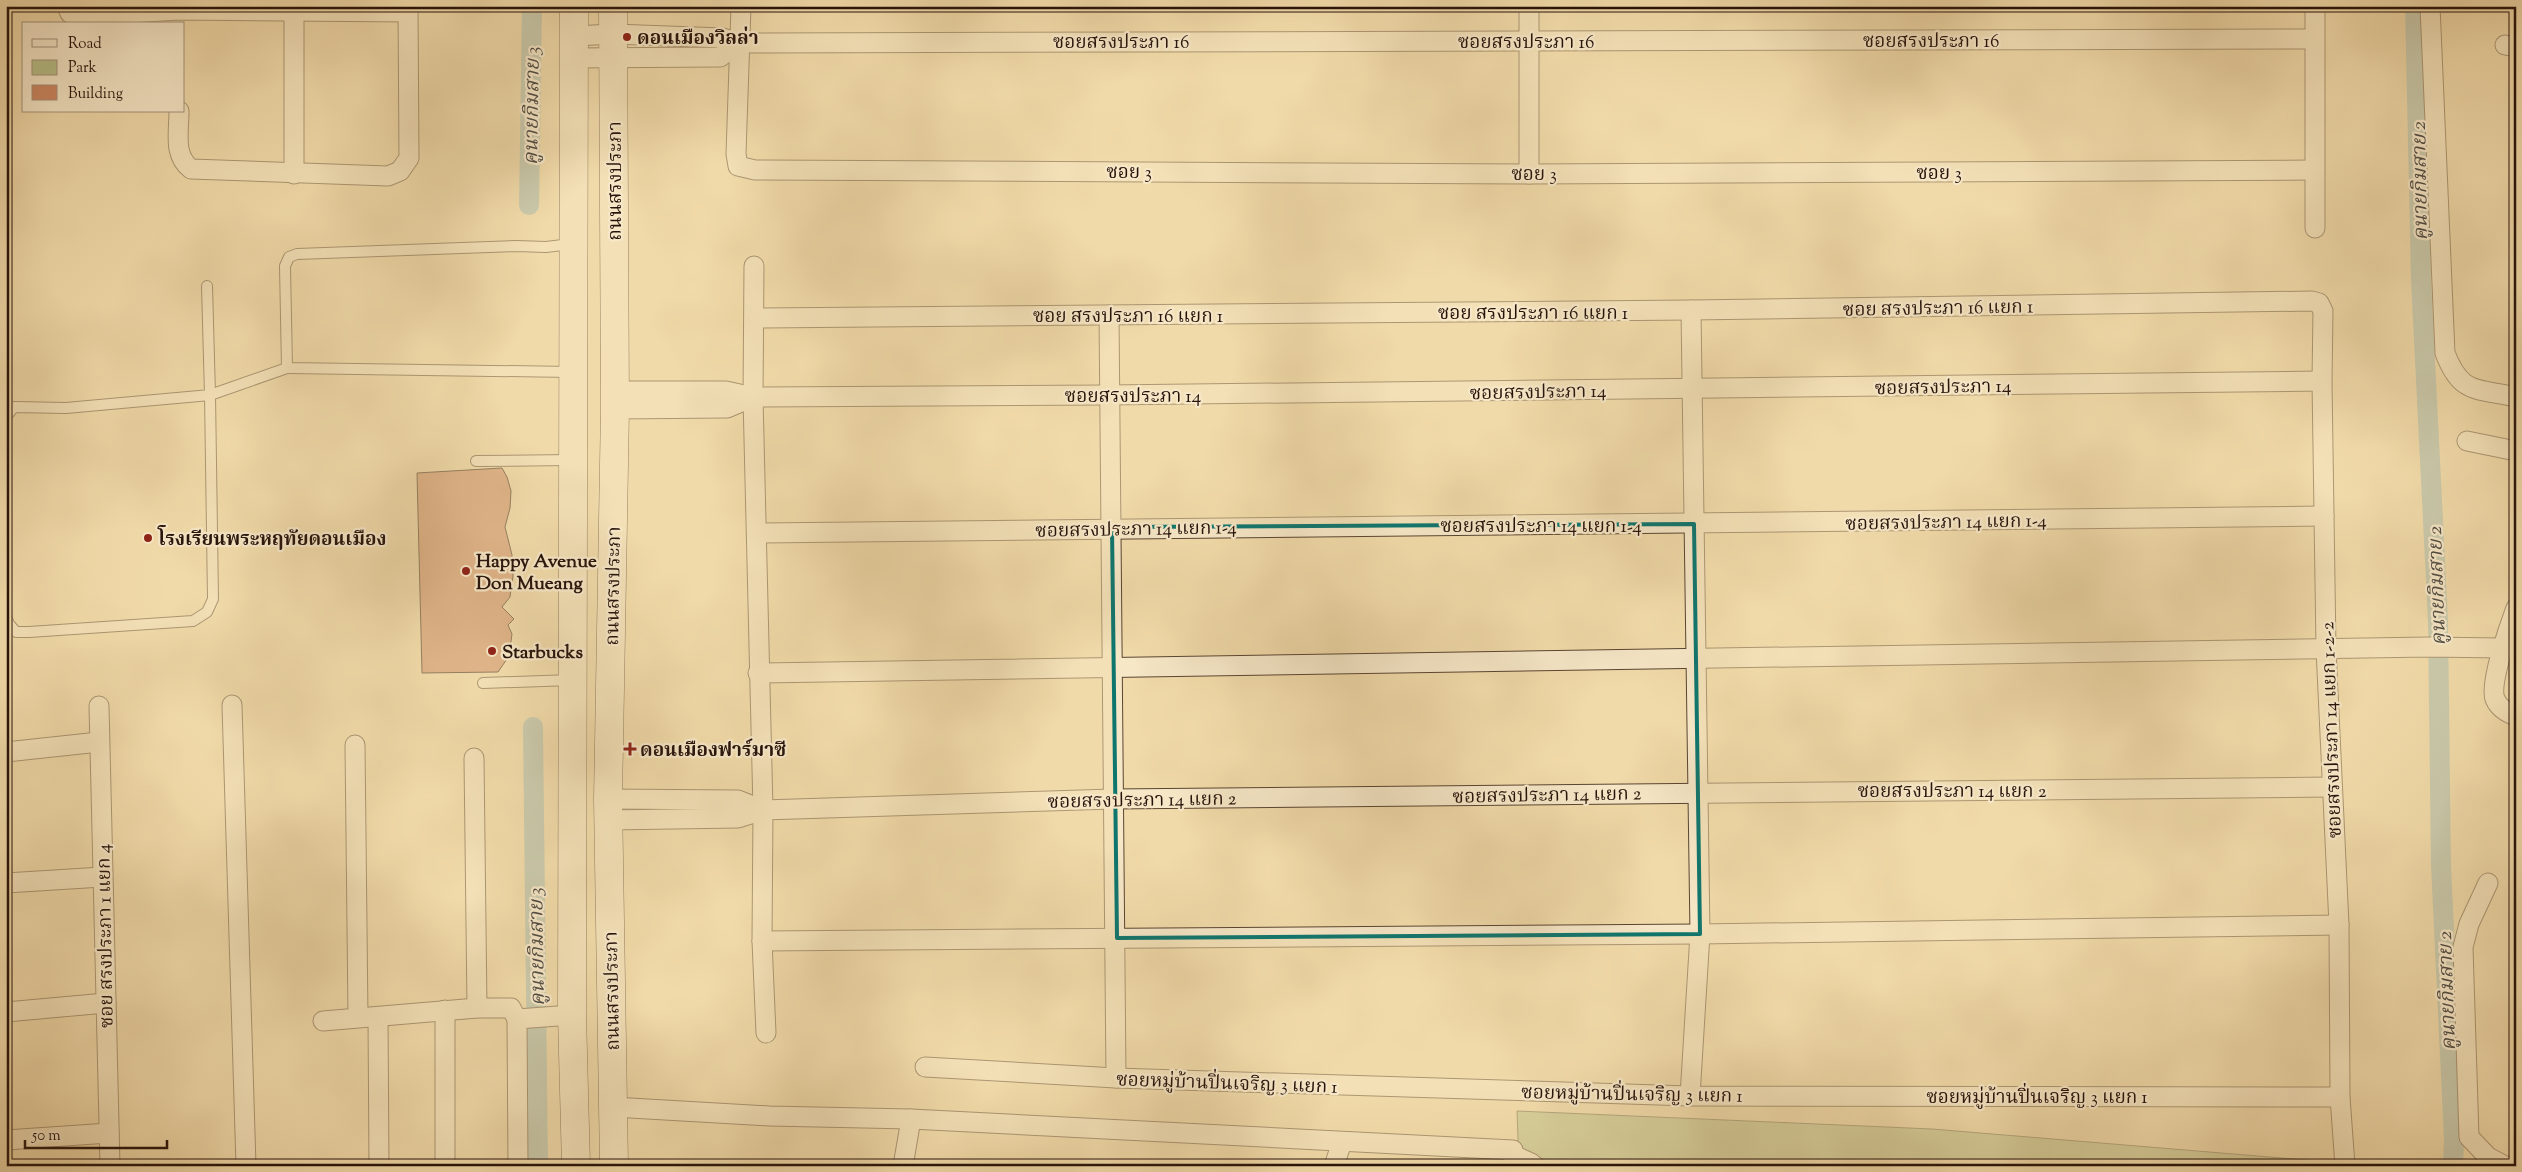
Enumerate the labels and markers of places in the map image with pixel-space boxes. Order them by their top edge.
place label: ดอนเมืองวิลล่า [637,26,759,53]
marker: ดอนเมืองวิลล่า [621,31,633,43]
place label: โรงเรียนพระหฤทัยดอนเมือง [157,525,386,554]
marker: โรงเรียนพระหฤทัยดอนเมือง [142,532,154,544]
place label: Happy Avenue Don Mueang [476,549,597,598]
marker: Happy Avenue Don Mueang [460,565,472,577]
place label: Starbucks [502,640,583,667]
marker: Starbucks [486,645,498,657]
place label: ดอนเมืองฟาร์มาซี [640,738,786,765]
marker: ดอนเมืองฟาร์มาซี [624,743,636,755]

